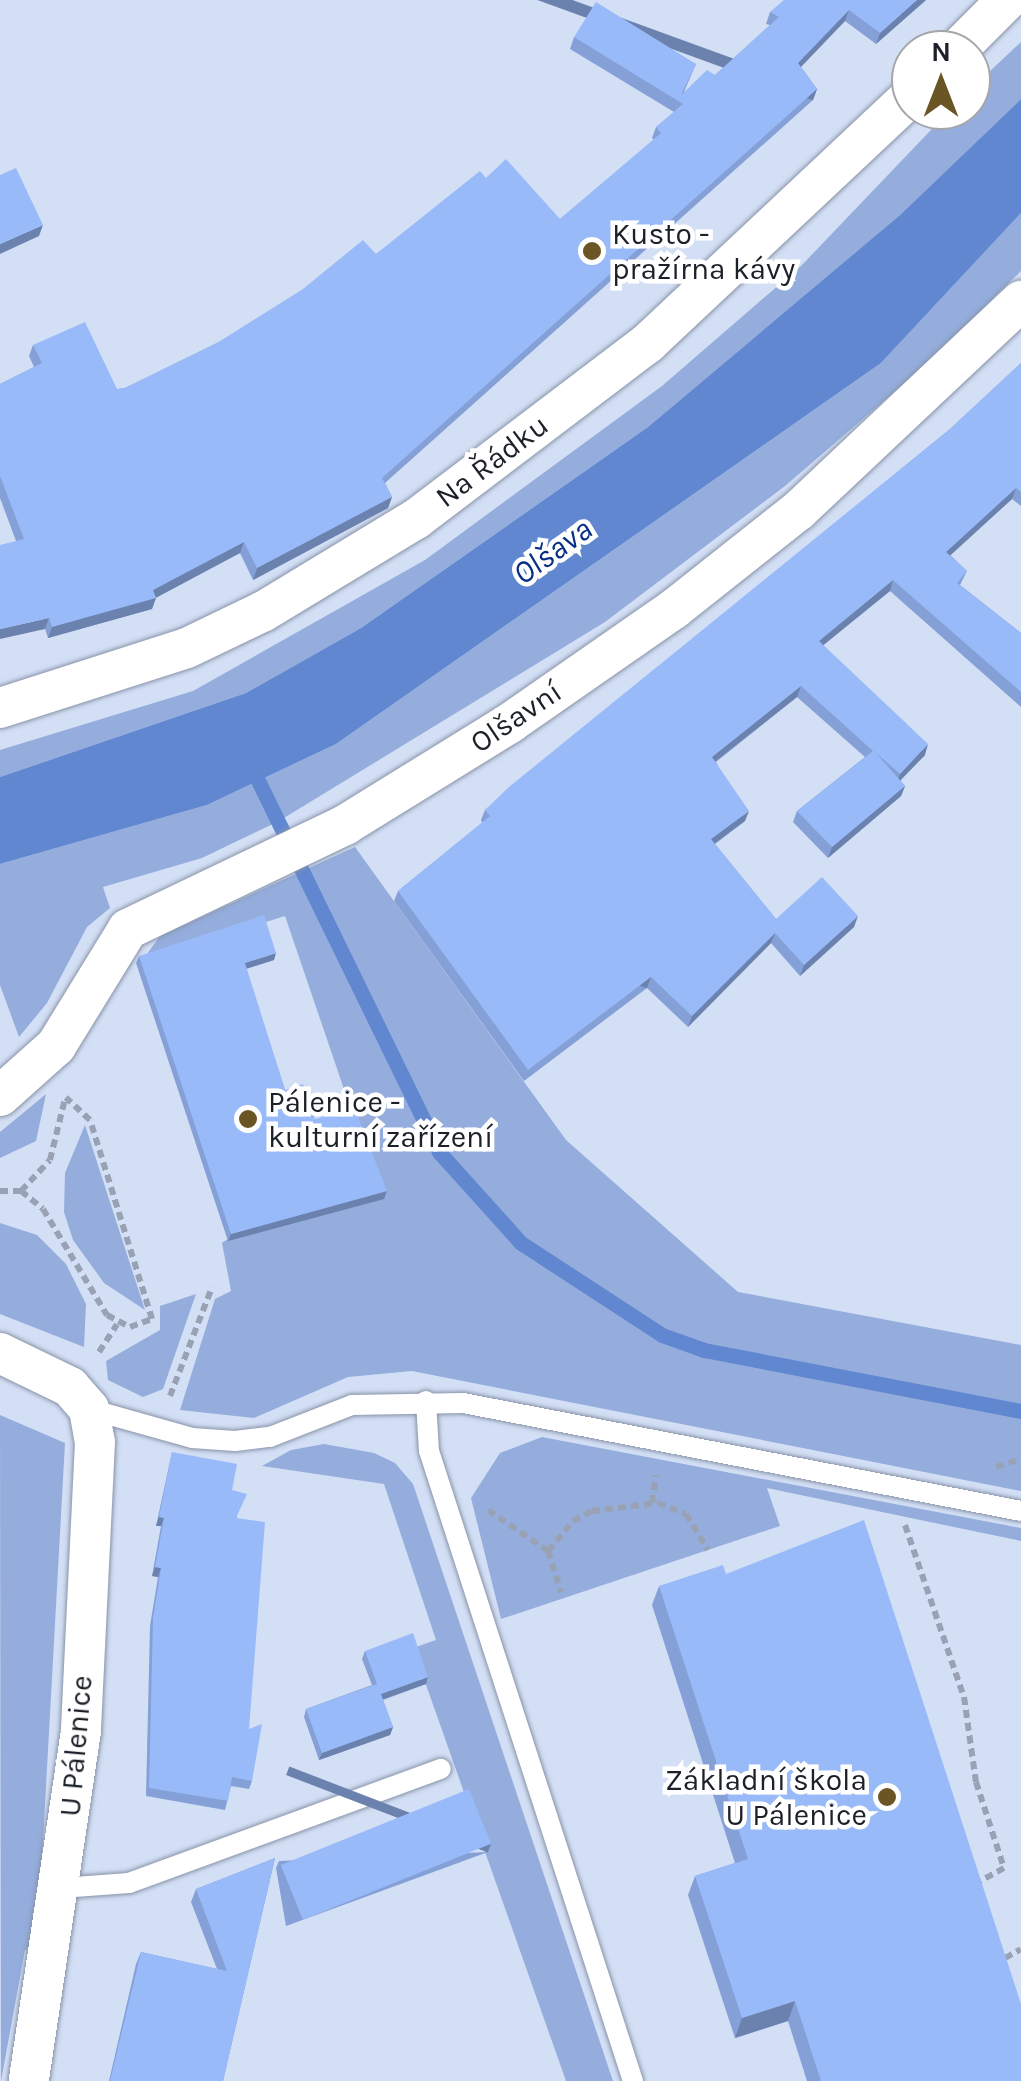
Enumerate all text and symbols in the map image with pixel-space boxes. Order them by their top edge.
north arrow [891,30,991,130]
text: N [931,35,951,68]
place label: Kusto - pražírna kávy [612,216,795,286]
marker: Kusto - pražírna kávy [581,240,603,262]
street label: Na Řádku [428,407,556,515]
water label: Olšava [506,510,600,594]
street label: Olšavní [464,674,568,760]
place label: Pálenice - kulturní zařízení [268,1084,493,1154]
marker: Pálenice - kulturní zařízení [237,1108,259,1130]
street label: U Pálenice [52,1674,100,1818]
place label: Základní škola U Pálenice [665,1762,867,1832]
marker: Základní škola U Pálenice [876,1786,898,1808]

